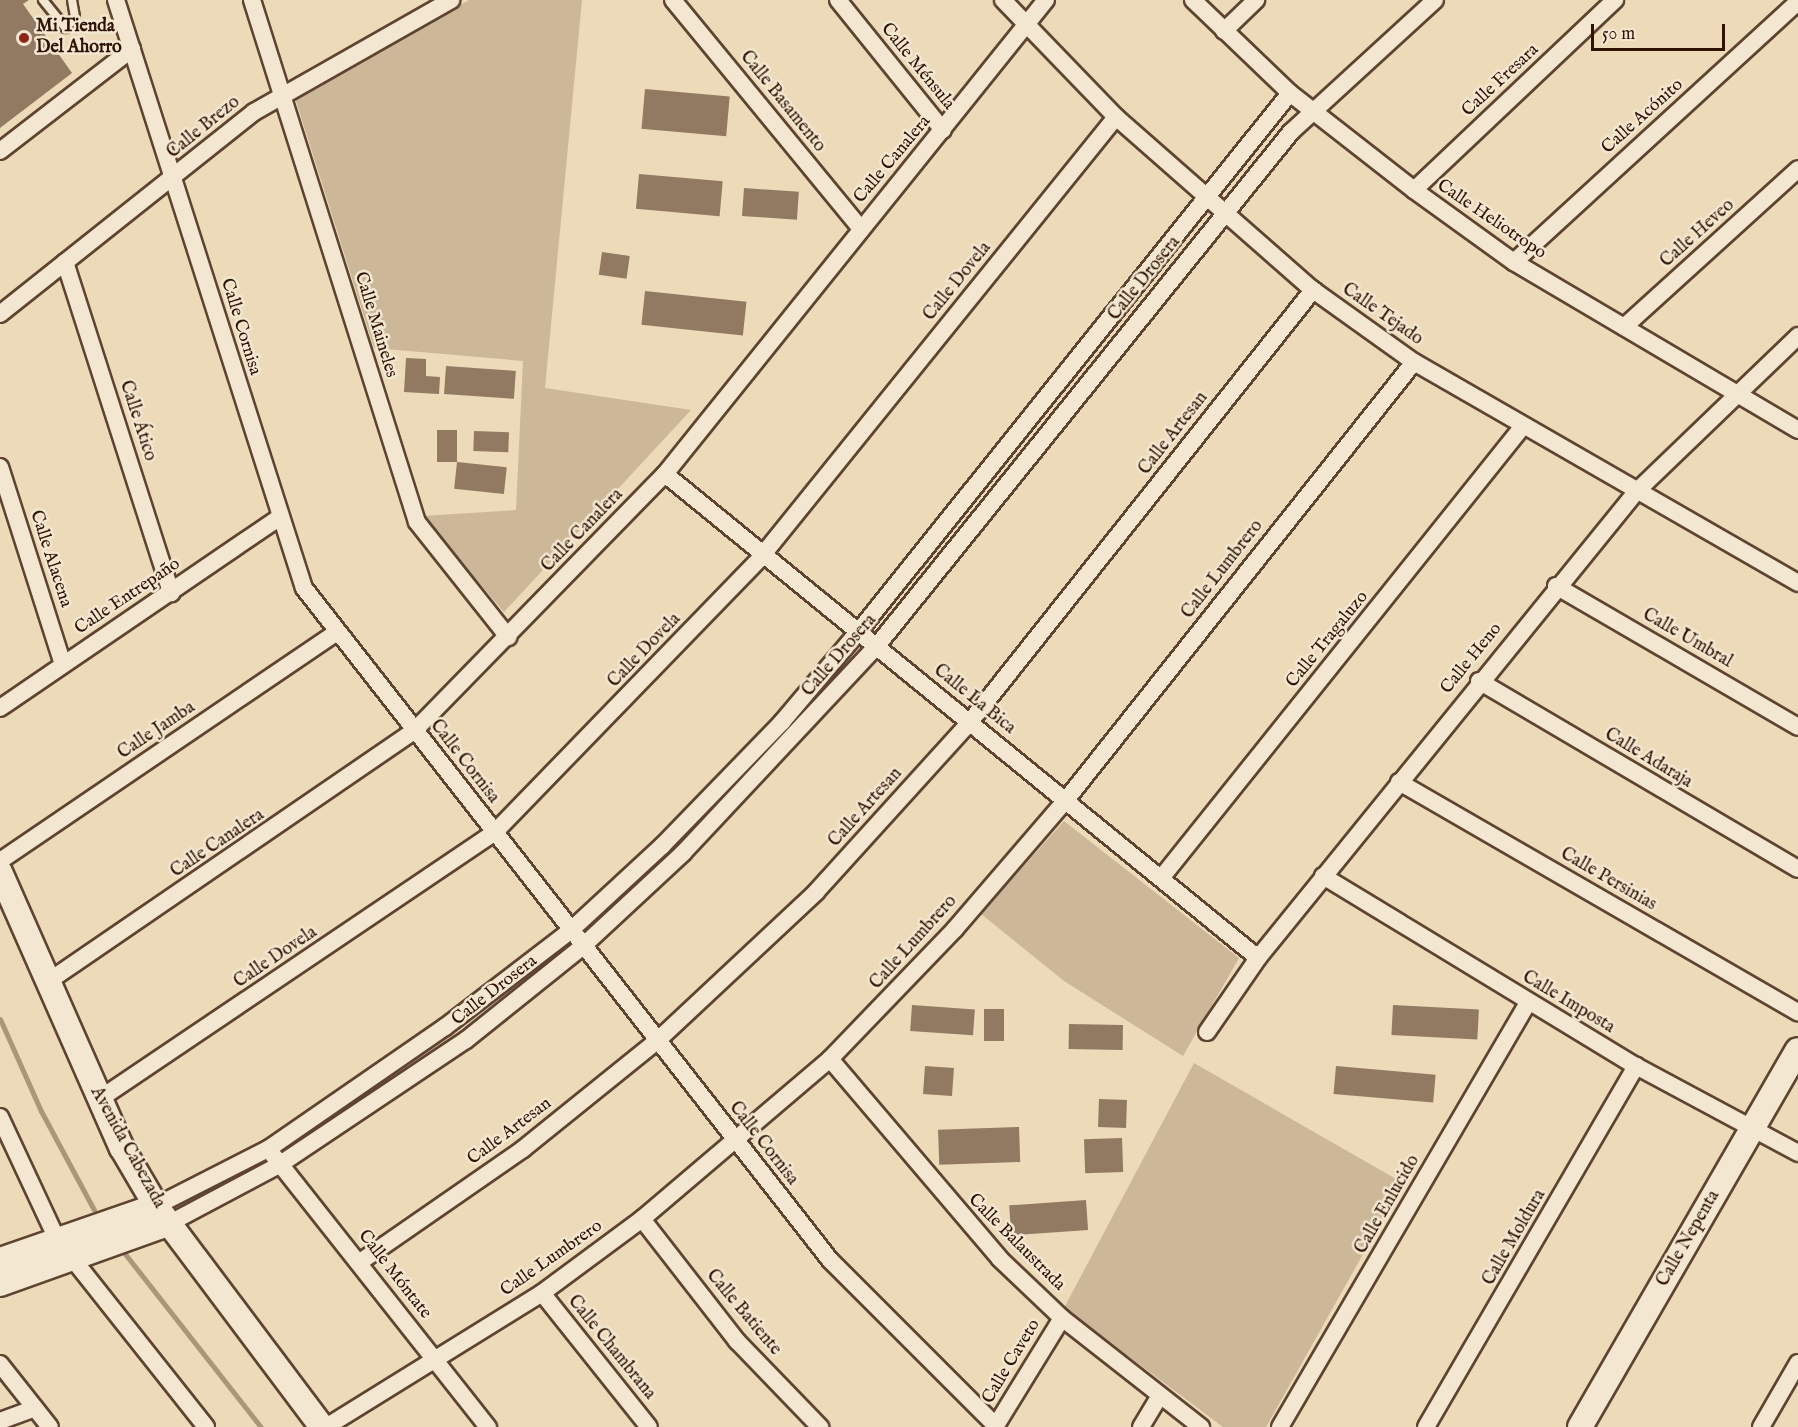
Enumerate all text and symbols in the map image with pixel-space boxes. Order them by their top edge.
scale bar [1594,12,1728,50]
place label: Mi Tienda Del Ahorro [36,17,122,60]
street label: Calle Ménsula [875,19,959,115]
text: 50 m [1602,23,1635,46]
marker: Mi Tienda Del Ahorro [17,31,31,45]
street label: Calle Fresara [1458,40,1544,122]
street label: Calle Basamento [735,47,829,157]
street label: Calle Acónito [1598,75,1688,159]
street label: Calle Brezo [163,92,245,164]
street label: Calle Canalera [850,112,936,208]
street label: Calle Heliotropo [1432,175,1550,265]
street label: Calle Heveo [1657,195,1739,273]
street label: Calle Drosera [1104,232,1186,326]
street label: Calle Dovela [920,238,996,326]
street label: Calle Maineles [349,270,401,380]
street label: Calle Cornisa [215,276,265,378]
street label: Calle Tejado [1337,279,1427,351]
street label: Calle Ático [114,378,160,464]
street label: Calle Artesan [1135,388,1213,480]
street label: Calle Canalera [538,485,628,577]
street label: Calle Alacena [24,508,76,610]
street label: Calle Lumbrero [1178,516,1268,624]
street label: Calle Entrepaño [71,554,185,640]
street label: Calle Tragaluzo [1282,587,1374,693]
street label: Calle Umbral [1638,605,1736,673]
street label: Calle Dovela [604,609,686,693]
street label: Calle Drosera [798,610,882,702]
street label: Calle Heno [1437,619,1507,699]
street label: Calle La Bica [929,660,1019,740]
street label: Calle Jamba [114,697,200,765]
street label: Calle Cornisa [425,716,503,808]
street label: Calle Adaraja [1600,724,1696,794]
street label: Calle Artesan [825,764,907,852]
street label: Calle Canalera [167,805,269,883]
street label: Calle Persinias [1556,844,1660,916]
street label: Calle Lumbrero [866,891,962,995]
street label: Calle Dovela [230,922,322,994]
street label: Calle Drosera [448,951,542,1031]
street label: Calle Imposta [1518,967,1618,1039]
street label: Avenida Cabezada [85,1083,169,1213]
street label: Calle Artesan [464,1093,556,1171]
street label: Calle Cornisa [724,1098,802,1190]
street label: Calle Enlucido [1351,1152,1425,1258]
street label: Calle Moldura [1479,1186,1551,1290]
street label: Calle Nepenta [1653,1187,1725,1291]
street label: Calle Balaustrada [963,1190,1069,1296]
street label: Calle Lumbrero [497,1216,607,1302]
street label: Calle Móntate [353,1226,435,1324]
street label: Calle Batiente [701,1266,785,1360]
street label: Calle Chambrana [562,1291,660,1405]
street label: Calle Caveto [978,1316,1046,1408]

